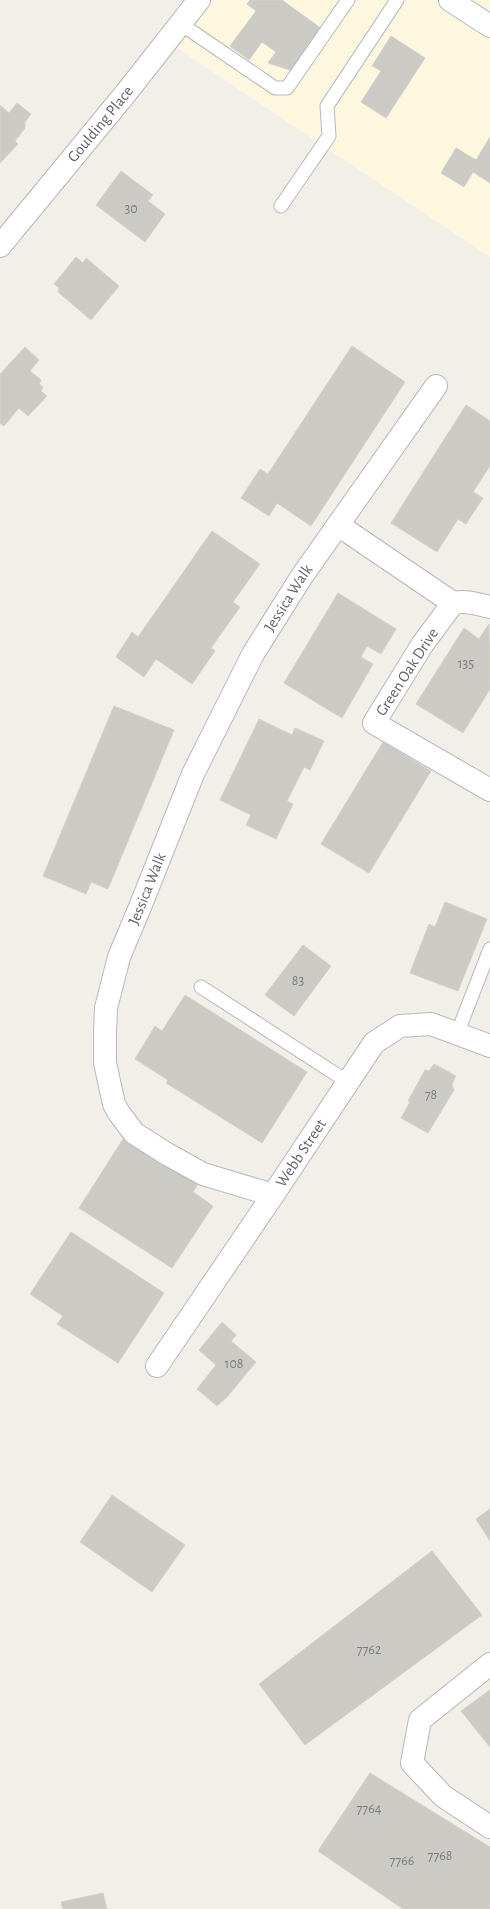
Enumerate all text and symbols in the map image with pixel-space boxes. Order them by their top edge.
street label: Goulding Place [65,83,136,165]
house number: 30 [124,202,138,216]
street label: Jessica Walk [261,561,316,634]
street label: Green Oak Drive [373,625,441,719]
house number: 135 [458,657,474,671]
street label: Jessica Walk [125,850,169,927]
house number: 83 [292,974,304,988]
house number: 78 [425,1088,437,1102]
street label: Webb Street [273,1116,329,1190]
house number: 108 [225,1357,243,1371]
house number: 7762 [357,1643,381,1657]
house number: 7764 [357,1802,382,1816]
house number: 7768 [428,1849,452,1863]
house number: 7766 [390,1854,414,1868]

